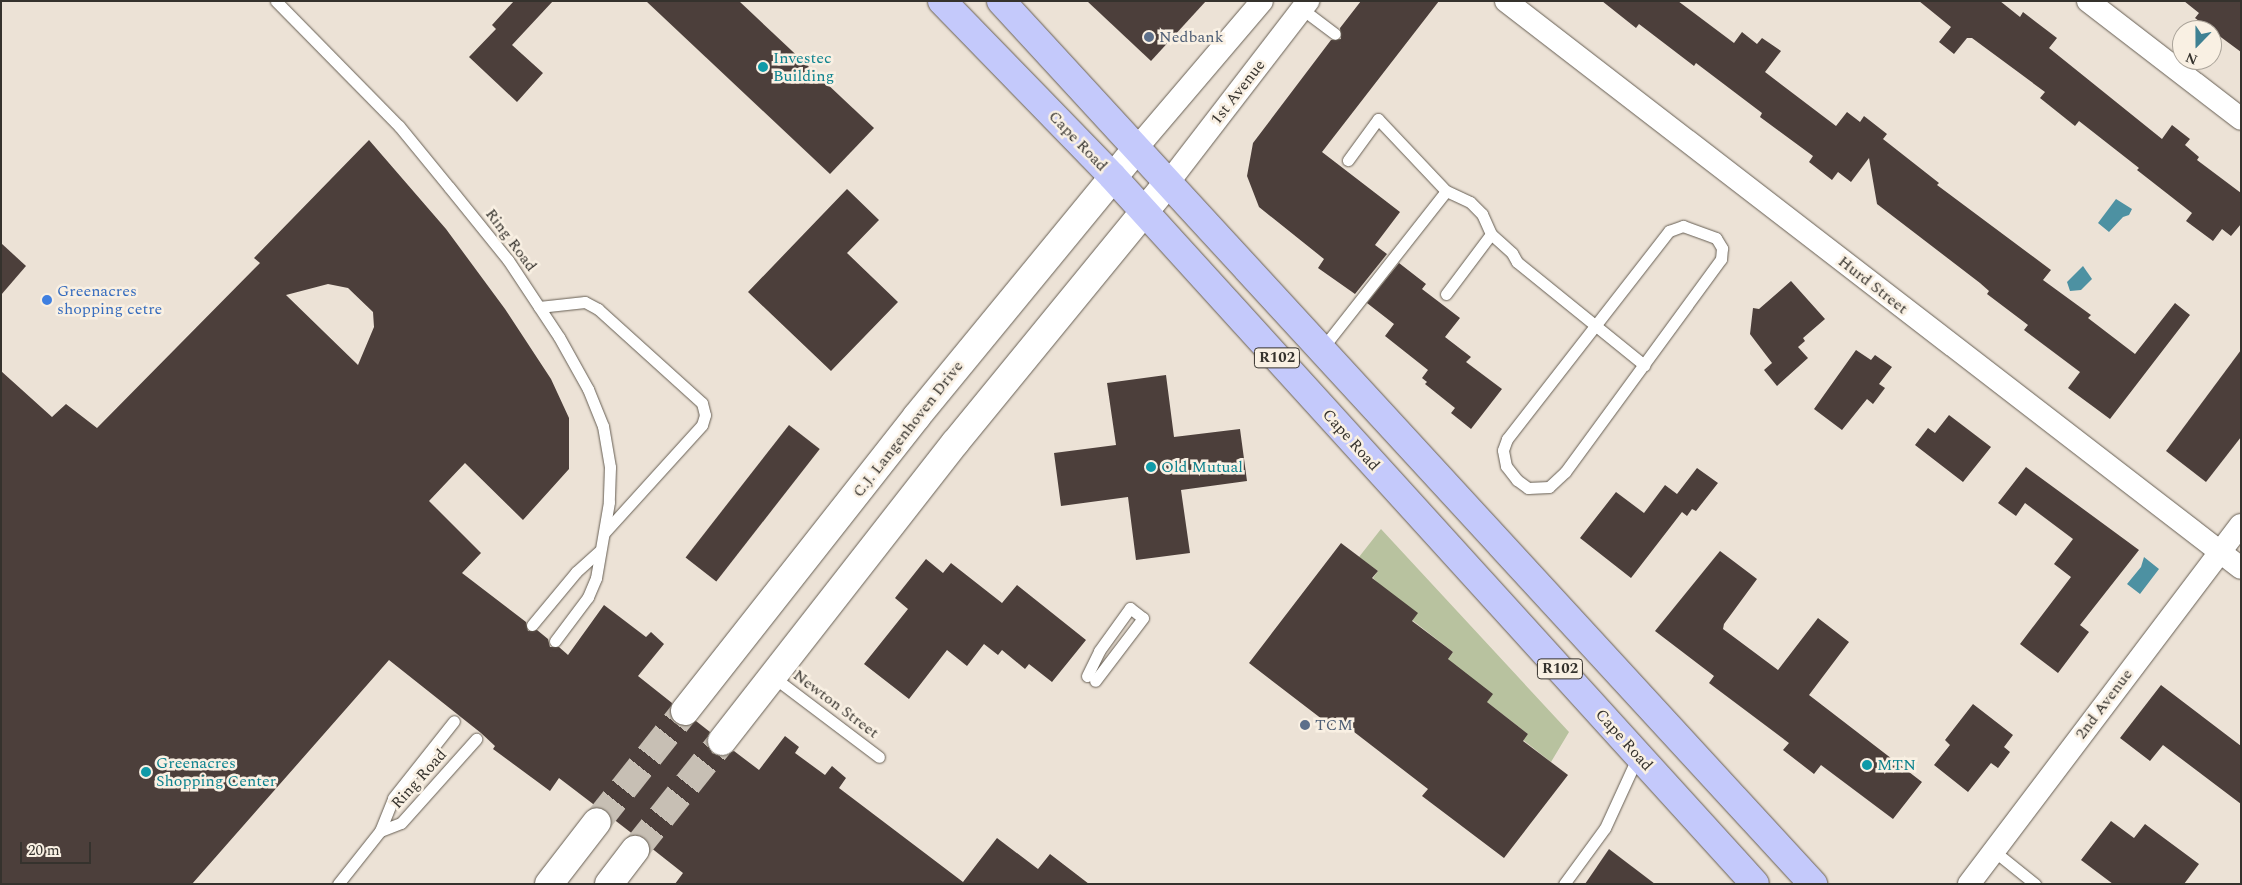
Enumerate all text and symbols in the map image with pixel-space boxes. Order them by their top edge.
north arrow [2172,20,2222,70]
place label: Nedbank [1159,27,1224,47]
marker: Nedbank [1143,31,1155,43]
text: N [2182,47,2201,70]
place label: Investec Building [773,48,834,86]
street label: 1st Avenue [1207,56,1269,128]
marker: Investec Building [757,61,769,73]
street label: Cape Road [1045,107,1111,175]
street label: Ring Road [481,205,541,275]
street label: Hurd Street [1834,252,1912,318]
place label: Greenacres shopping cetre [57,281,162,319]
marker: Greenacres shopping cetre [41,294,53,306]
road number: R102 [1253,346,1301,370]
street label: C.J. Langenhoven Drive [849,357,967,501]
street label: Cape Road [1318,405,1384,475]
place label: Old Mutual [1161,457,1243,477]
marker: Old Mutual [1145,461,1157,473]
road number: R102 [1536,656,1584,682]
street label: 2nd Avenue [2071,665,2137,743]
street label: Newton Street [789,666,883,742]
street label: Cape Road [1591,705,1657,775]
place label: TCM [1315,715,1353,735]
marker: TCM [1299,719,1311,731]
street label: Ring Road [387,745,451,813]
place label: Greenacres Shopping Center [156,753,276,791]
place label: MTN [1877,755,1916,775]
marker: MTN [1861,759,1873,771]
marker: Greenacres Shopping Center [140,766,152,778]
scale bar [22,832,94,864]
text: 20 m [28,839,60,862]

